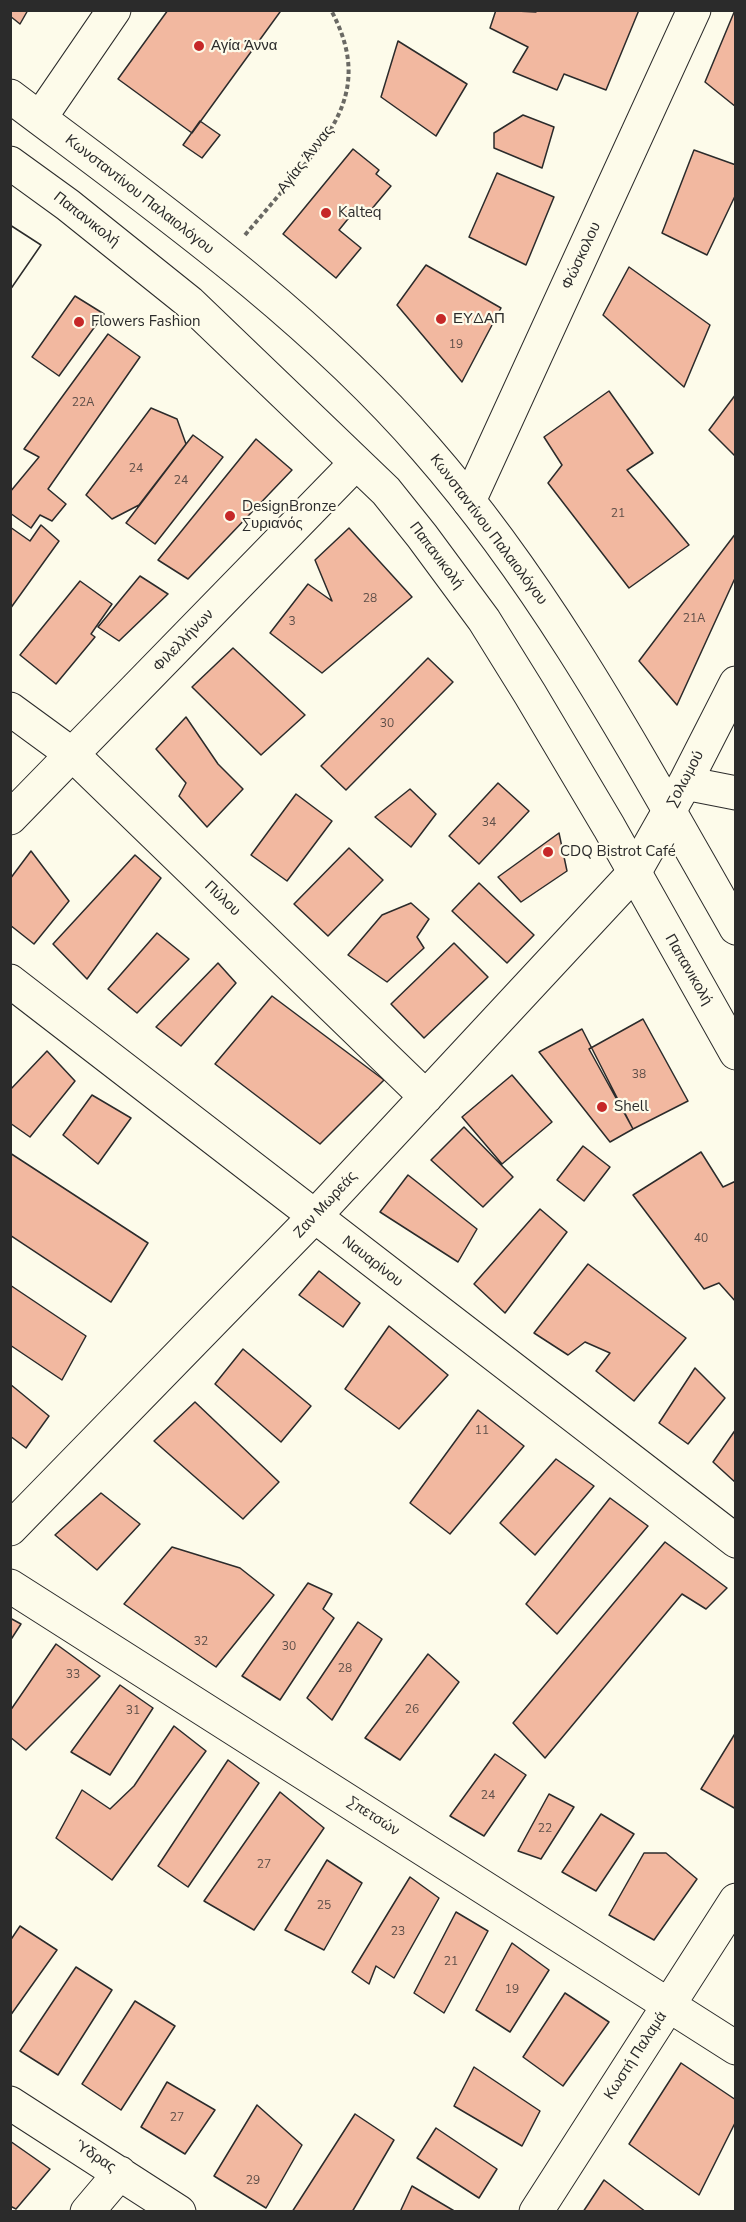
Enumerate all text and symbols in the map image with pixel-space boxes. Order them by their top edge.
place label: Αγία Άννα [211,37,278,55]
marker: Αγία Άννα [192,39,206,53]
street label: Αγίας Άννας [274,123,338,197]
street label: Κωνσταντίνου Παλαιολόγου [61,131,217,259]
street label: Παπανικολή [49,189,123,251]
place label: Kalteq [338,204,382,222]
marker: Kalteq [319,206,333,220]
street label: Φώσκολου [559,220,605,292]
place label: ΕΥΔΑΠ [453,310,505,328]
marker: ΕΥΔΑΠ [434,312,448,326]
place label: Flowers Fashion [91,313,201,331]
marker: Flowers Fashion [72,315,86,329]
house number: 19 [449,338,463,352]
house number: 22Α [72,396,94,410]
street label: Κωνσταντίνου Παλαιολόγου [425,451,551,609]
house number: 24 [129,462,143,476]
house number: 24 [174,474,188,488]
place label: DesignBronze Συριανός [242,498,336,533]
house number: 21 [611,507,625,521]
marker: DesignBronze Συριανός [223,509,237,523]
street label: Παπανικολή [405,519,467,593]
house number: 28 [363,592,377,606]
street label: Φιλελλήνων [150,606,218,676]
house number: 21Α [683,612,705,626]
house number: 3 [288,615,296,629]
house number: 30 [380,717,394,731]
street label: Σολωμού [664,748,708,810]
house number: 34 [482,816,496,830]
place label: CDQ Bistrot Café [560,843,676,861]
marker: CDQ Bistrot Café [541,845,555,859]
street label: Πύλου [200,878,244,920]
street label: Παπανικολή [660,931,716,1009]
house number: 38 [632,1068,646,1082]
place label: Shell [614,1098,649,1116]
marker: Shell [595,1100,609,1114]
street label: Ζαν Μωρεάς [291,1168,361,1242]
house number: 40 [694,1232,708,1246]
street label: Ναυαρίνου [338,1233,406,1291]
house number: 11 [475,1424,489,1438]
house number: 32 [194,1635,208,1649]
house number: 30 [282,1640,296,1654]
house number: 28 [338,1662,352,1676]
house number: 33 [66,1668,80,1682]
house number: 26 [405,1703,419,1717]
house number: 31 [126,1704,140,1718]
house number: 24 [481,1789,495,1803]
street label: Σπετσών [343,1793,403,1841]
house number: 22 [538,1822,552,1836]
house number: 27 [257,1858,271,1872]
house number: 25 [317,1899,331,1913]
house number: 23 [391,1925,405,1939]
house number: 21 [444,1955,458,1969]
house number: 19 [505,1983,519,1997]
street label: Κωστή Παλαμά [601,2009,671,2103]
house number: 27 [170,2111,184,2125]
street label: Ύδρας [71,2137,119,2177]
house number: 29 [246,2174,260,2188]

